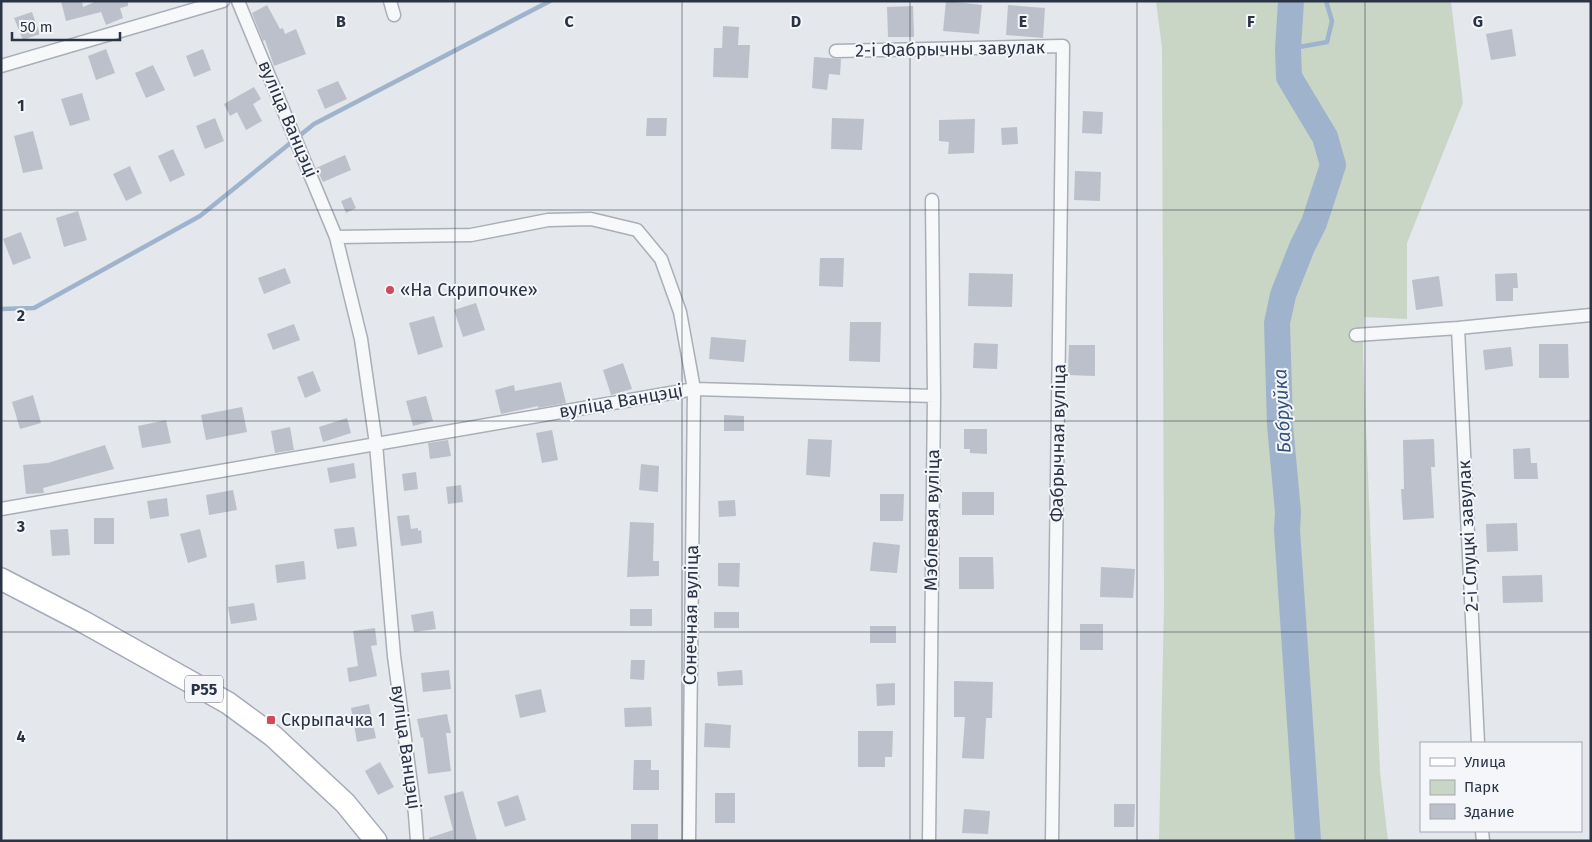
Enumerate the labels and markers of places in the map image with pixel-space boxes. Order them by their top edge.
place label: «На Скрипочке» [400,279,538,301]
marker: «На Скрипочке» [384,284,396,296]
place label: Скрыпачка 1 [281,709,386,731]
marker: Скрыпачка 1 [265,714,277,726]

